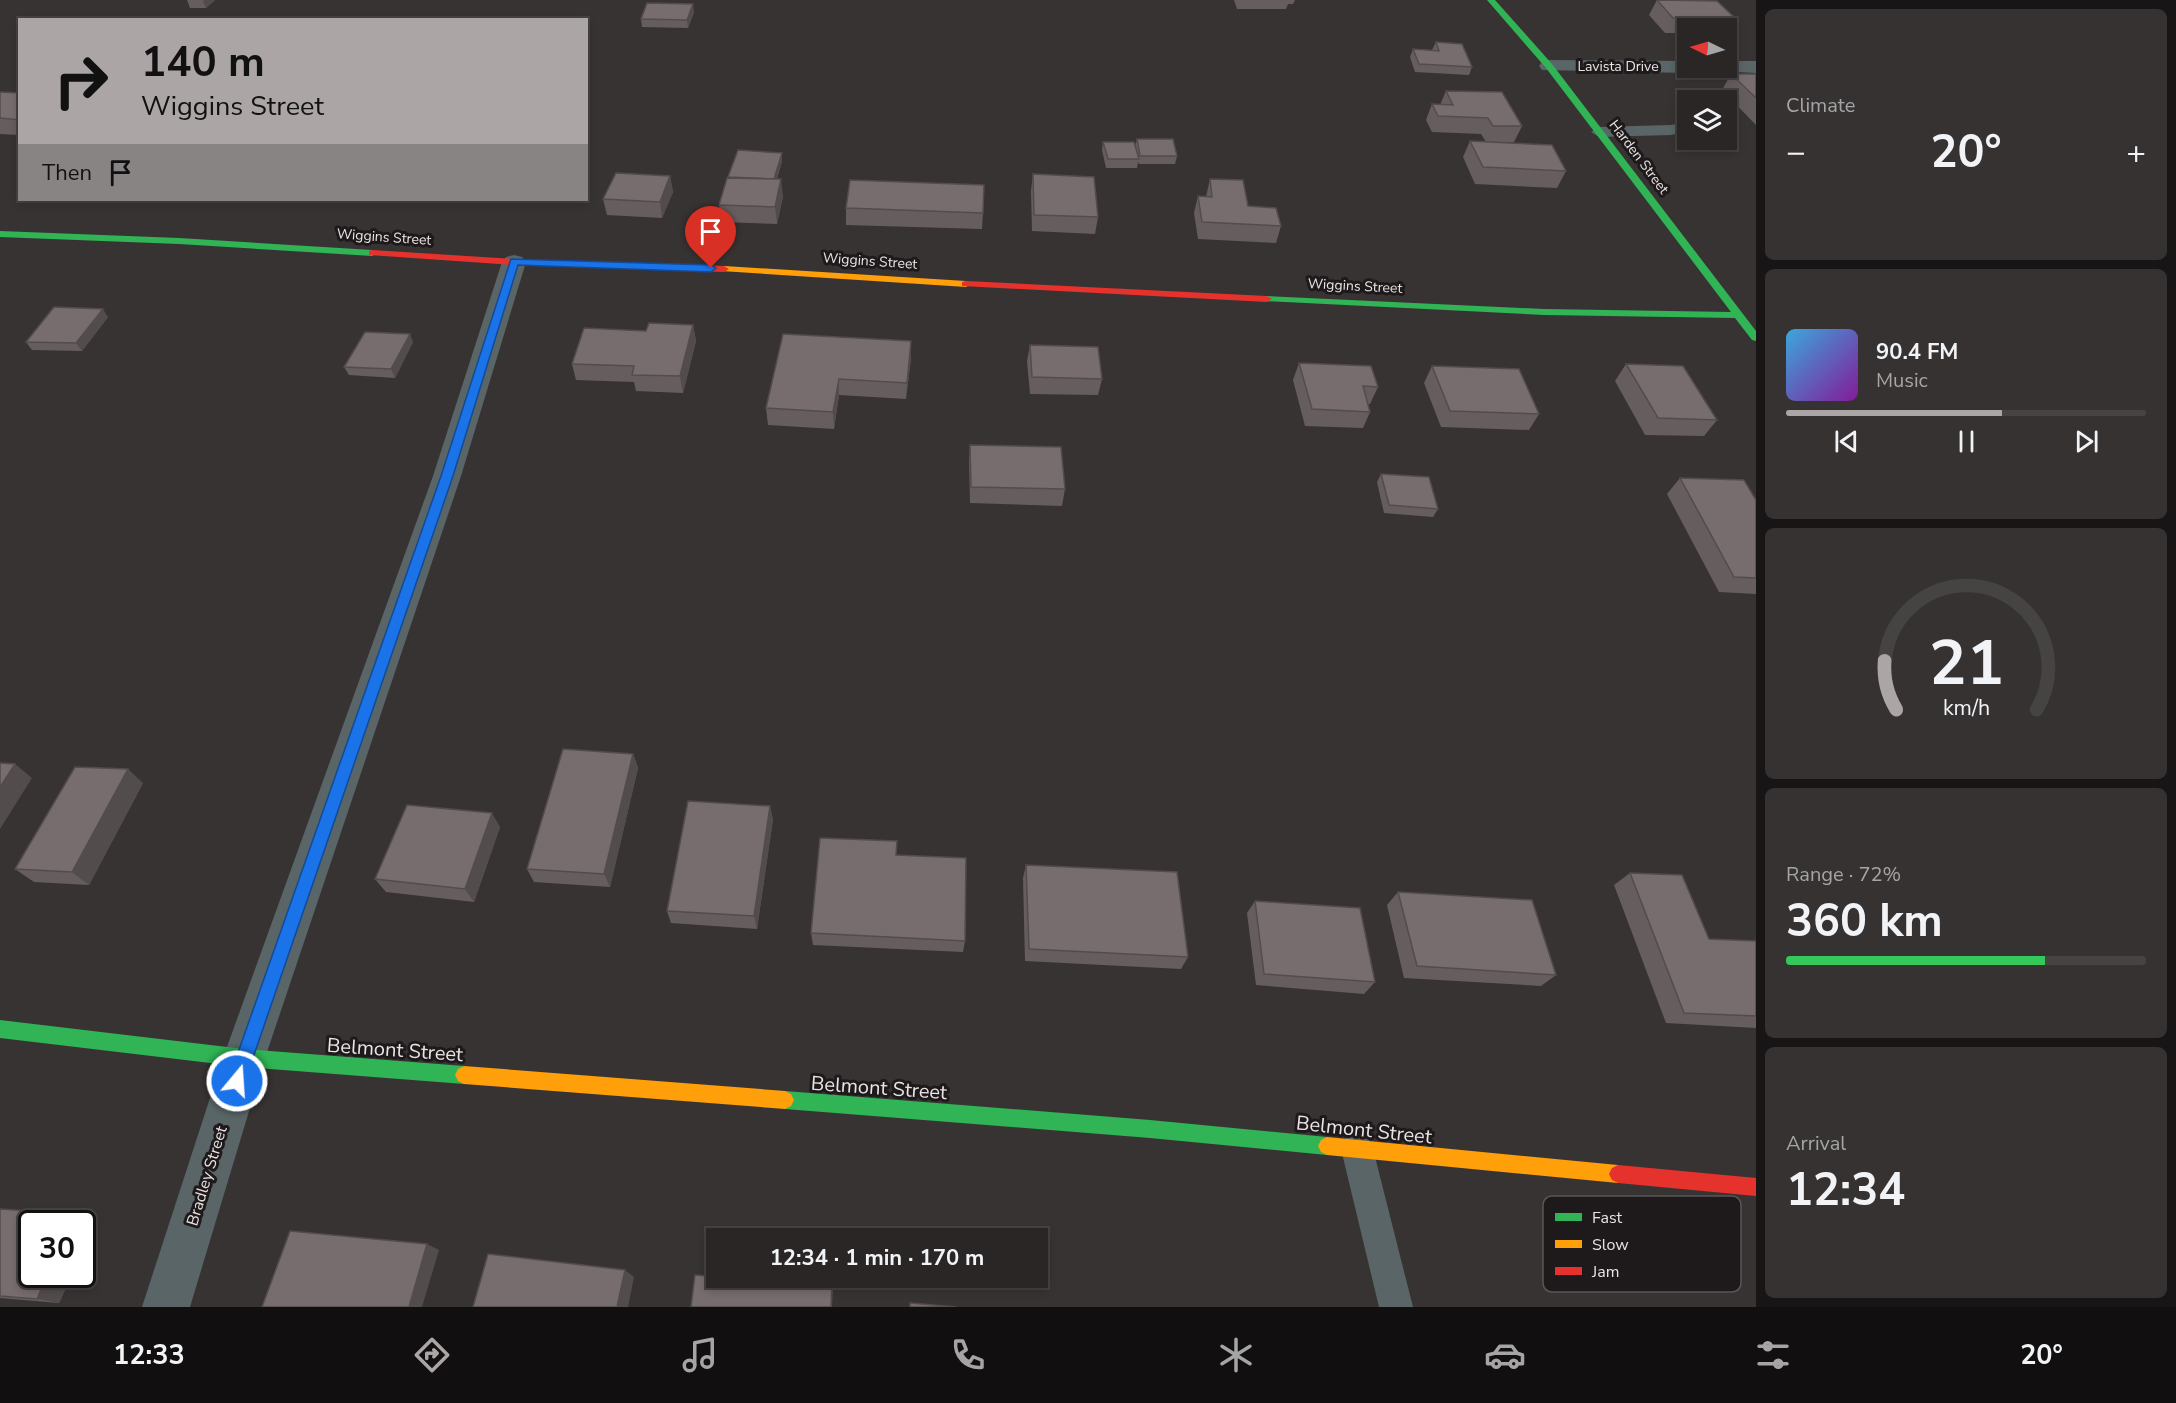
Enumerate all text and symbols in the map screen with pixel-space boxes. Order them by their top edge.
north arrow [1677,18,1737,78]
map controls [1677,18,1737,150]
text: 140 m [141,34,265,91]
icon: right [42,42,120,120]
street label: Lavista Drive [1577,57,1659,76]
text: Wiggins Street [141,88,324,125]
button: layers [1677,90,1737,150]
text: Climate [1786,92,1855,119]
street label: Harden Street [1605,116,1673,198]
text: 20° [1930,122,2002,183]
text: − [1786,130,1806,175]
text: + [2126,130,2146,175]
icon: arrive [104,156,137,189]
text: Then [42,158,92,188]
pin [685,206,736,268]
icon: arrive [694,215,727,248]
street label: Wiggins Street [336,224,432,250]
street label: Wiggins Street [822,248,918,274]
street label: Wiggins Street [1307,274,1403,298]
text: 90.4 FM [1876,337,1958,367]
text: Music [1876,367,1928,394]
icon: previous [1830,425,1863,458]
icon: pause [1950,425,1983,458]
icon: next [2070,425,2103,458]
text: 21 [1929,622,2003,707]
text: km/h [1942,694,1990,724]
text: Range · 72% [1786,861,1901,888]
text: 360 km [1786,891,1943,952]
street label: Belmont Street [326,1032,465,1068]
position arrow [205,1049,269,1113]
street label: Belmont Street [810,1070,949,1106]
street label: Belmont Street [1295,1109,1434,1151]
street label: Bradley Street [181,1123,233,1229]
text: Arrival [1786,1130,1846,1157]
text: 12:34 [1786,1160,1905,1221]
legend [1543,1196,1741,1292]
text: Fast [1592,1207,1623,1229]
speed limit sign: 30 [18,1210,96,1288]
text: Slow [1592,1234,1629,1256]
text: 12:34 · 1 min · 170 m [770,1243,984,1273]
text: Jam [1591,1261,1619,1283]
icon: directions [411,1334,453,1376]
icon: music [679,1334,721,1376]
icon: phone [947,1334,989,1376]
icon: climate [1215,1334,1257,1376]
icon: car [1484,1334,1526,1376]
icon: filters [1752,1334,1794,1376]
text: 12:33 [113,1337,185,1374]
text: 20° [2020,1337,2063,1374]

